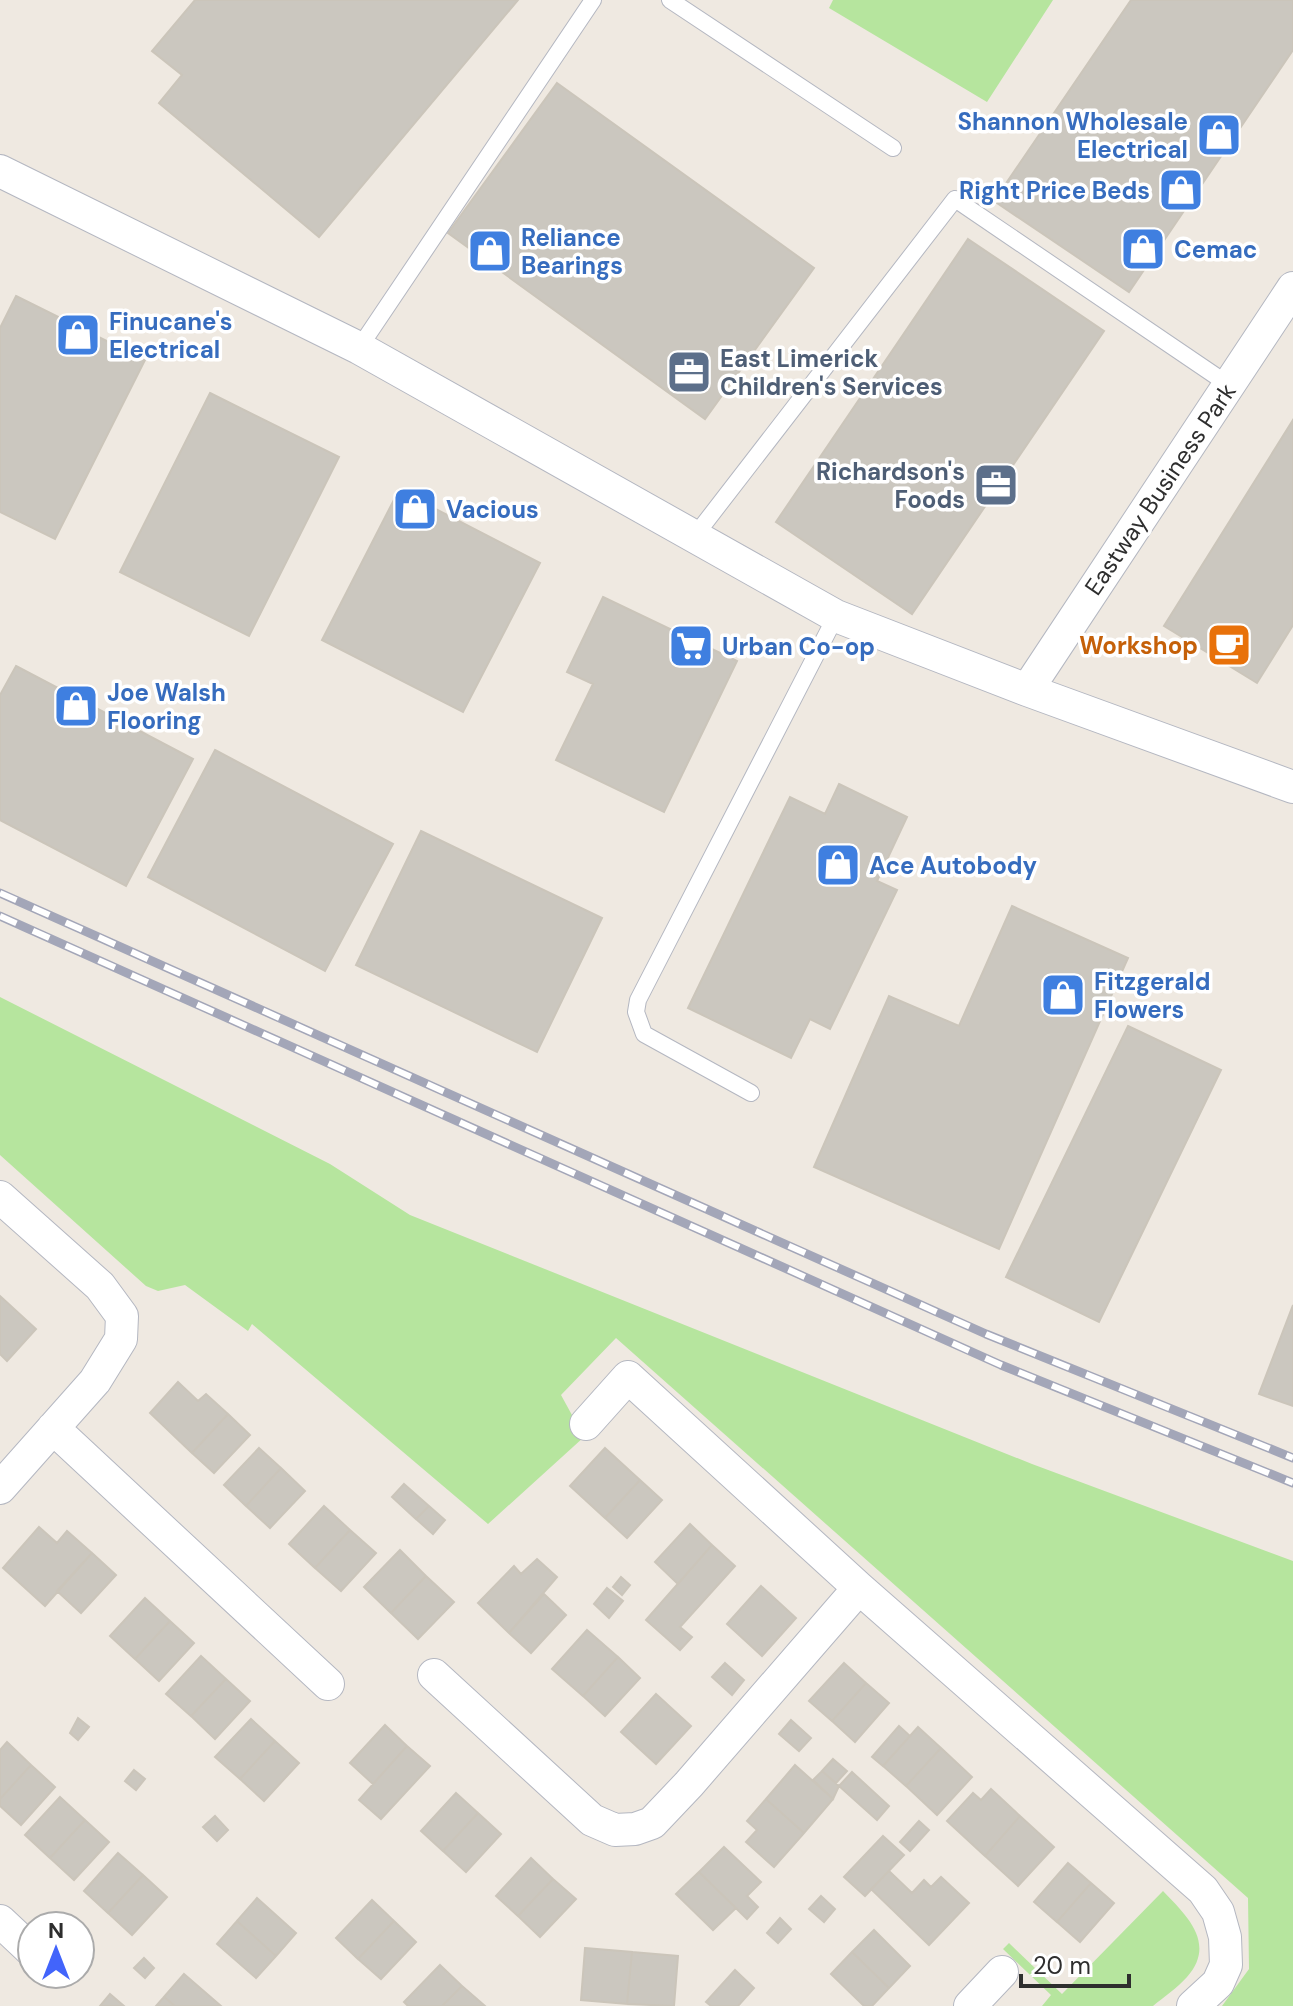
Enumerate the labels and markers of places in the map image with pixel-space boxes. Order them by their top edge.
place label: Shannon Wholesale Electrical [957,106,1188,165]
shop icon: Shannon Wholesale Electrical [1195,111,1243,159]
shop icon: Right Price Beds [1157,166,1205,214]
place label: Right Price Beds [959,175,1150,206]
place label: Reliance Bearings [521,222,623,281]
shop icon: Cemac [1119,225,1167,273]
shop icon: Reliance Bearings [466,227,514,275]
place label: Cemac [1174,234,1257,265]
place label: Finucane's Electrical [109,306,233,365]
shop icon: Finucane's Electrical [54,311,102,359]
place label: East Limerick Children's Services [720,343,943,402]
office icon: East Limerick Children's Services [665,348,713,396]
place label: Richardson's Foods [816,456,965,515]
office icon: Richardson's Foods [972,461,1020,509]
shop icon: Vacious [391,485,439,533]
place label: Vacious [446,494,539,525]
cafe icon: Workshop [1205,621,1253,669]
supermarket icon: Urban Co-op [667,622,715,670]
place label: Workshop [1079,630,1198,661]
place label: Urban Co-op [722,631,875,662]
place label: Joe Walsh Flooring [107,677,226,736]
shop icon: Joe Walsh Flooring [52,682,100,730]
shop icon: Ace Autobody [814,841,862,889]
place label: Ace Autobody [869,850,1038,881]
place label: Fitzgerald Flowers [1094,966,1210,1025]
shop icon: Fitzgerald Flowers [1039,971,1087,1019]

